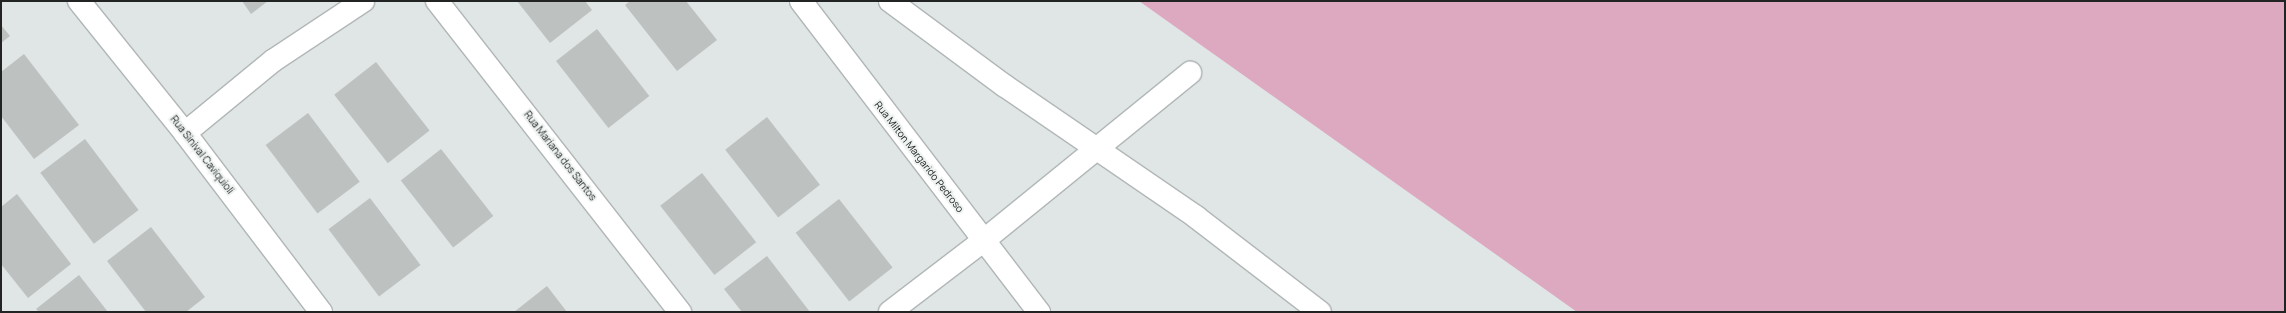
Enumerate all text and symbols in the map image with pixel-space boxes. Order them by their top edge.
street label: Rua Milton Margarido Pedroso [872,99,966,215]
street label: Rua Mariana dos Santos [521,109,599,203]
street label: Rua Sinival Caviquioli [168,113,236,197]

